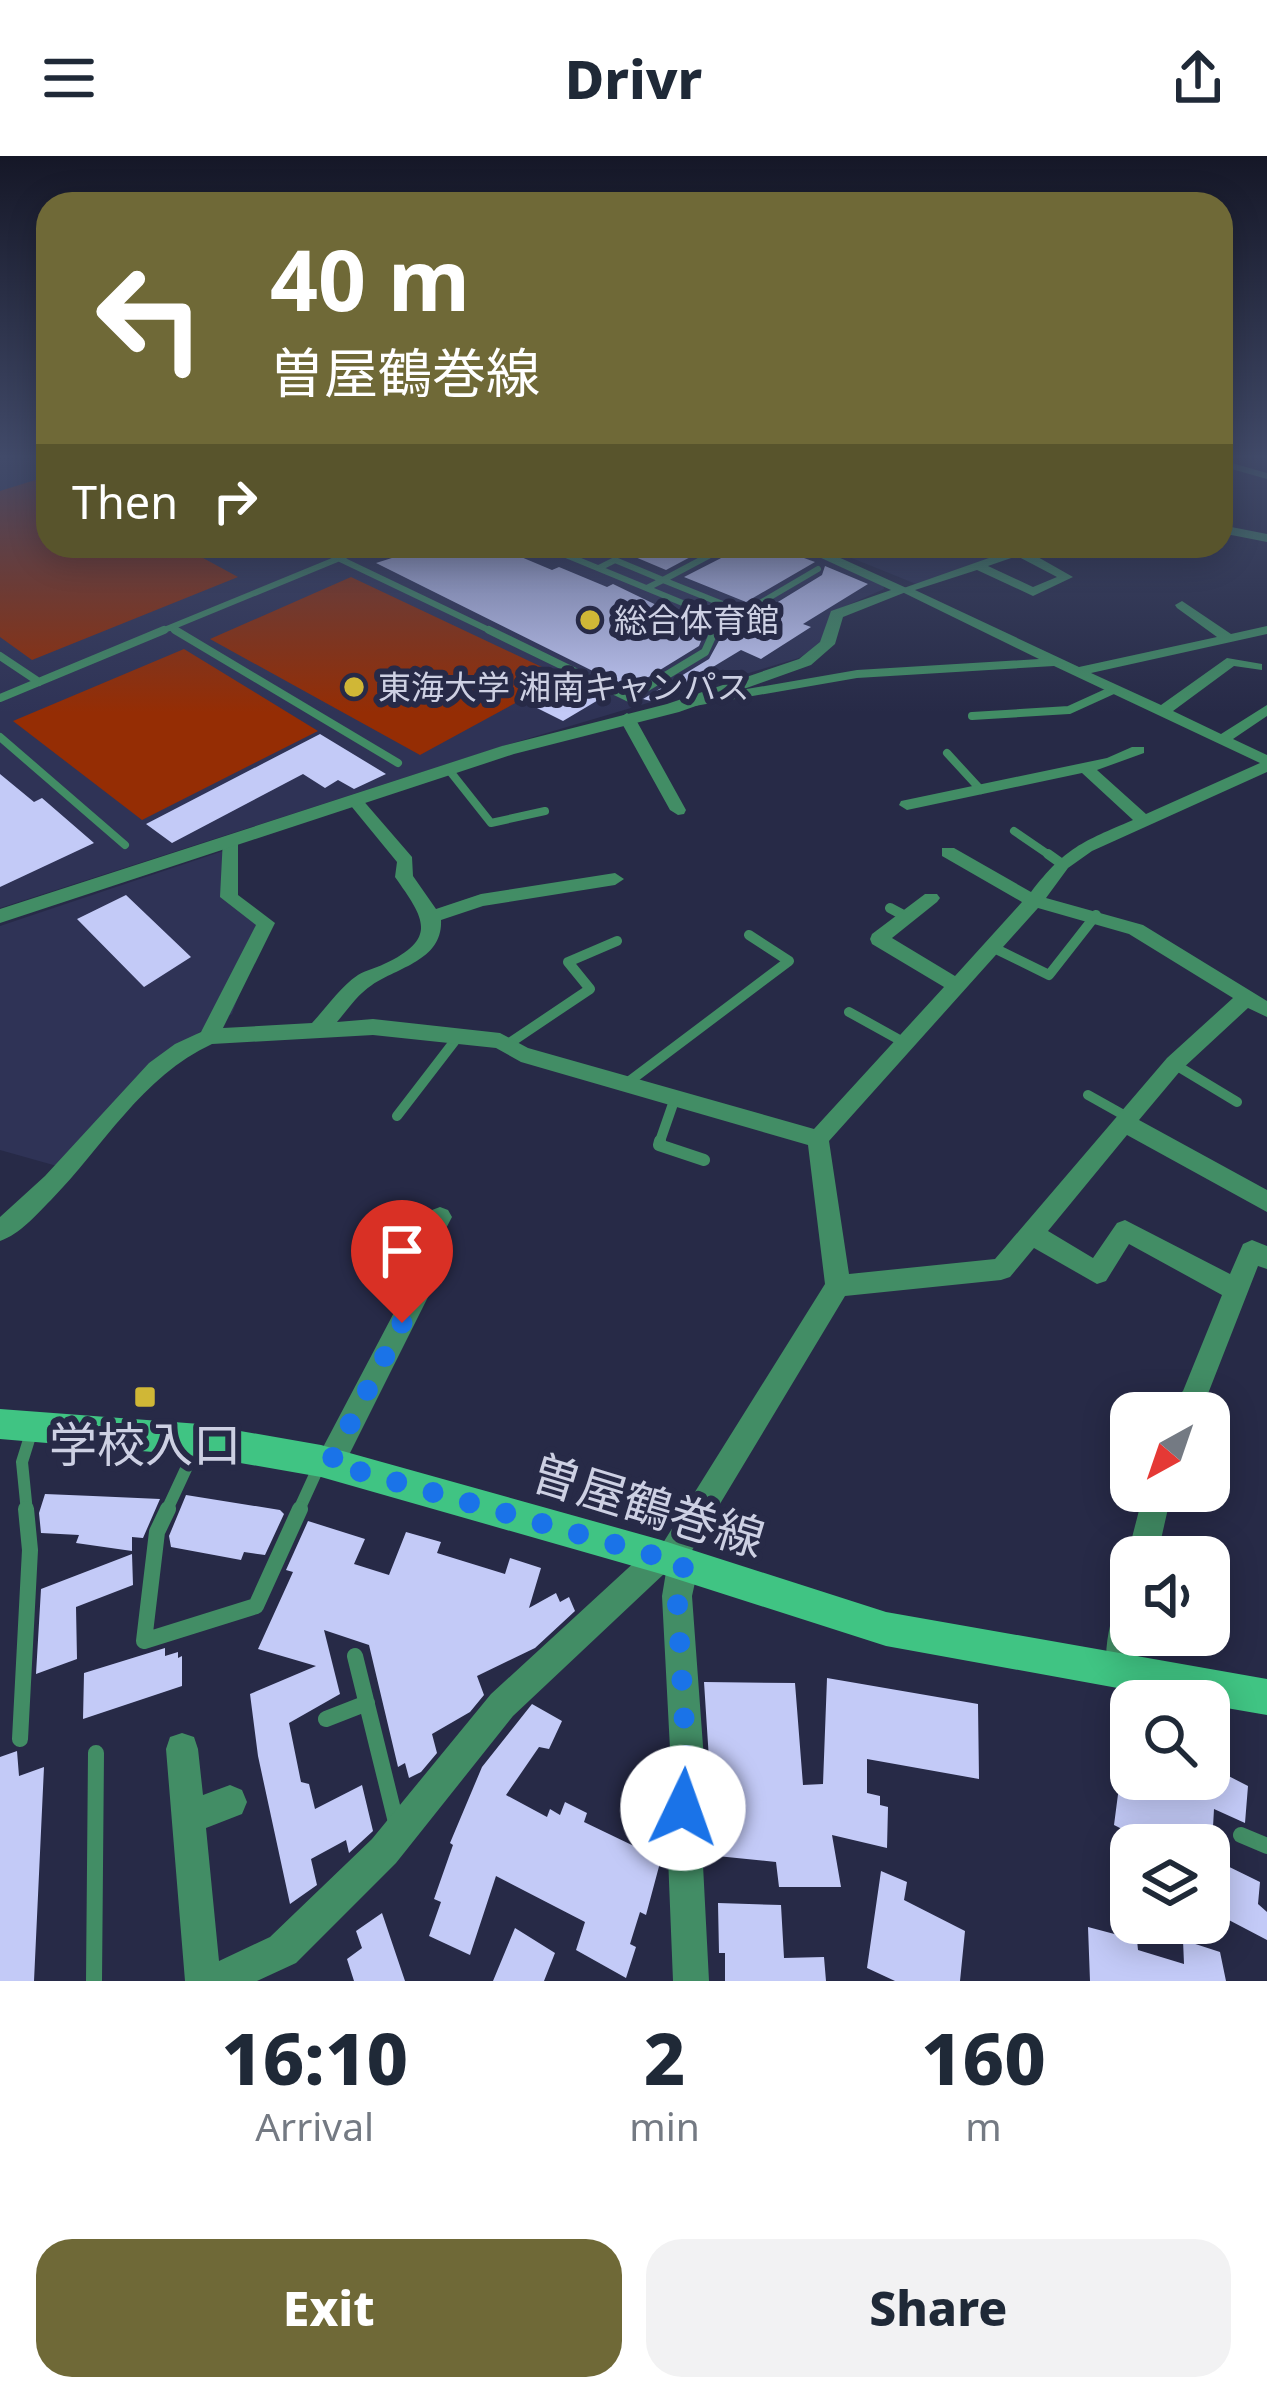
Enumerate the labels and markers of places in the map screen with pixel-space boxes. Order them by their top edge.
place label: 総合体育館 [614,597,779,642]
marker: 総合体育館 [577,607,603,633]
place label: 東海大学 湘南キャンパス [378,664,750,709]
marker: 東海大学 湘南キャンパス [341,674,367,700]
pin [351,1200,453,1323]
marker: 学校入口 [132,1384,158,1410]
place label: 学校入口 [49,1411,241,1476]

